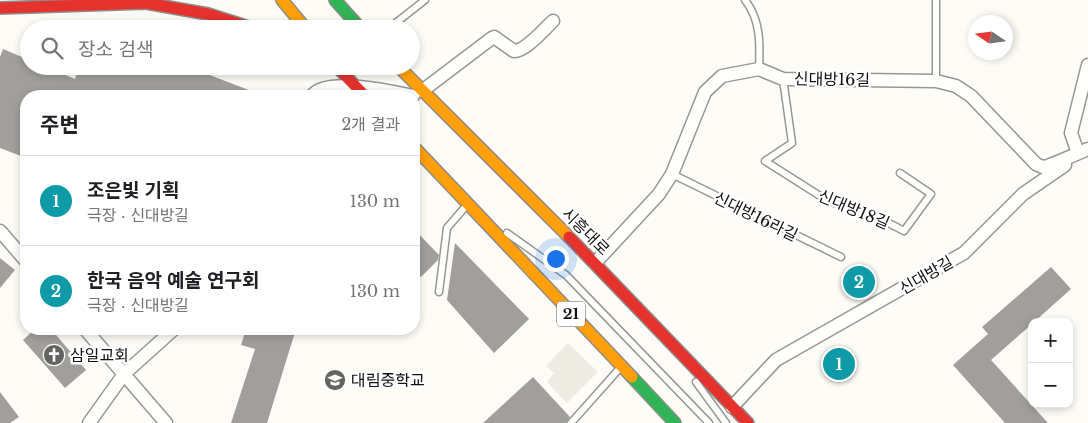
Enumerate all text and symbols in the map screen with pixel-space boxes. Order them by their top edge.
north arrow [968,15,1013,60]
search box [20,20,420,75]
icon: search [38,34,66,62]
text: 장소 검색 [78,38,153,61]
street label: 신대방16길 [794,68,870,90]
text: 주변 [40,112,79,138]
text: 2개 결과 [341,114,400,134]
text: 조은빛 기획 [87,179,179,202]
street label: 신대방18길 [815,185,893,233]
street label: 신대방16라길 [711,187,801,245]
text: 1 [53,191,59,211]
text: 130 m [350,191,400,211]
street label: 시흥대로 [558,203,614,259]
text: 극장 · 신대방길 [87,205,189,225]
your location [543,246,569,272]
street label: 신대방길 [895,252,957,298]
pin: 2 [843,263,875,301]
text: 한국 음악 예술 연구회 [87,269,259,292]
text: 2 [51,281,61,301]
text: 130 m [350,281,400,301]
text: 극장 · 신대방길 [87,295,189,315]
road number: 21 [557,302,585,326]
map controls [1028,318,1073,408]
button: + [1028,318,1073,363]
church icon: 삼일교회 [42,343,66,367]
place label: 삼일교회 [70,345,129,365]
pin: 1 [823,345,855,383]
button: − [1028,363,1073,408]
school or university icon: 대림중학교 [323,368,347,392]
place label: 대림중학교 [351,370,425,390]

